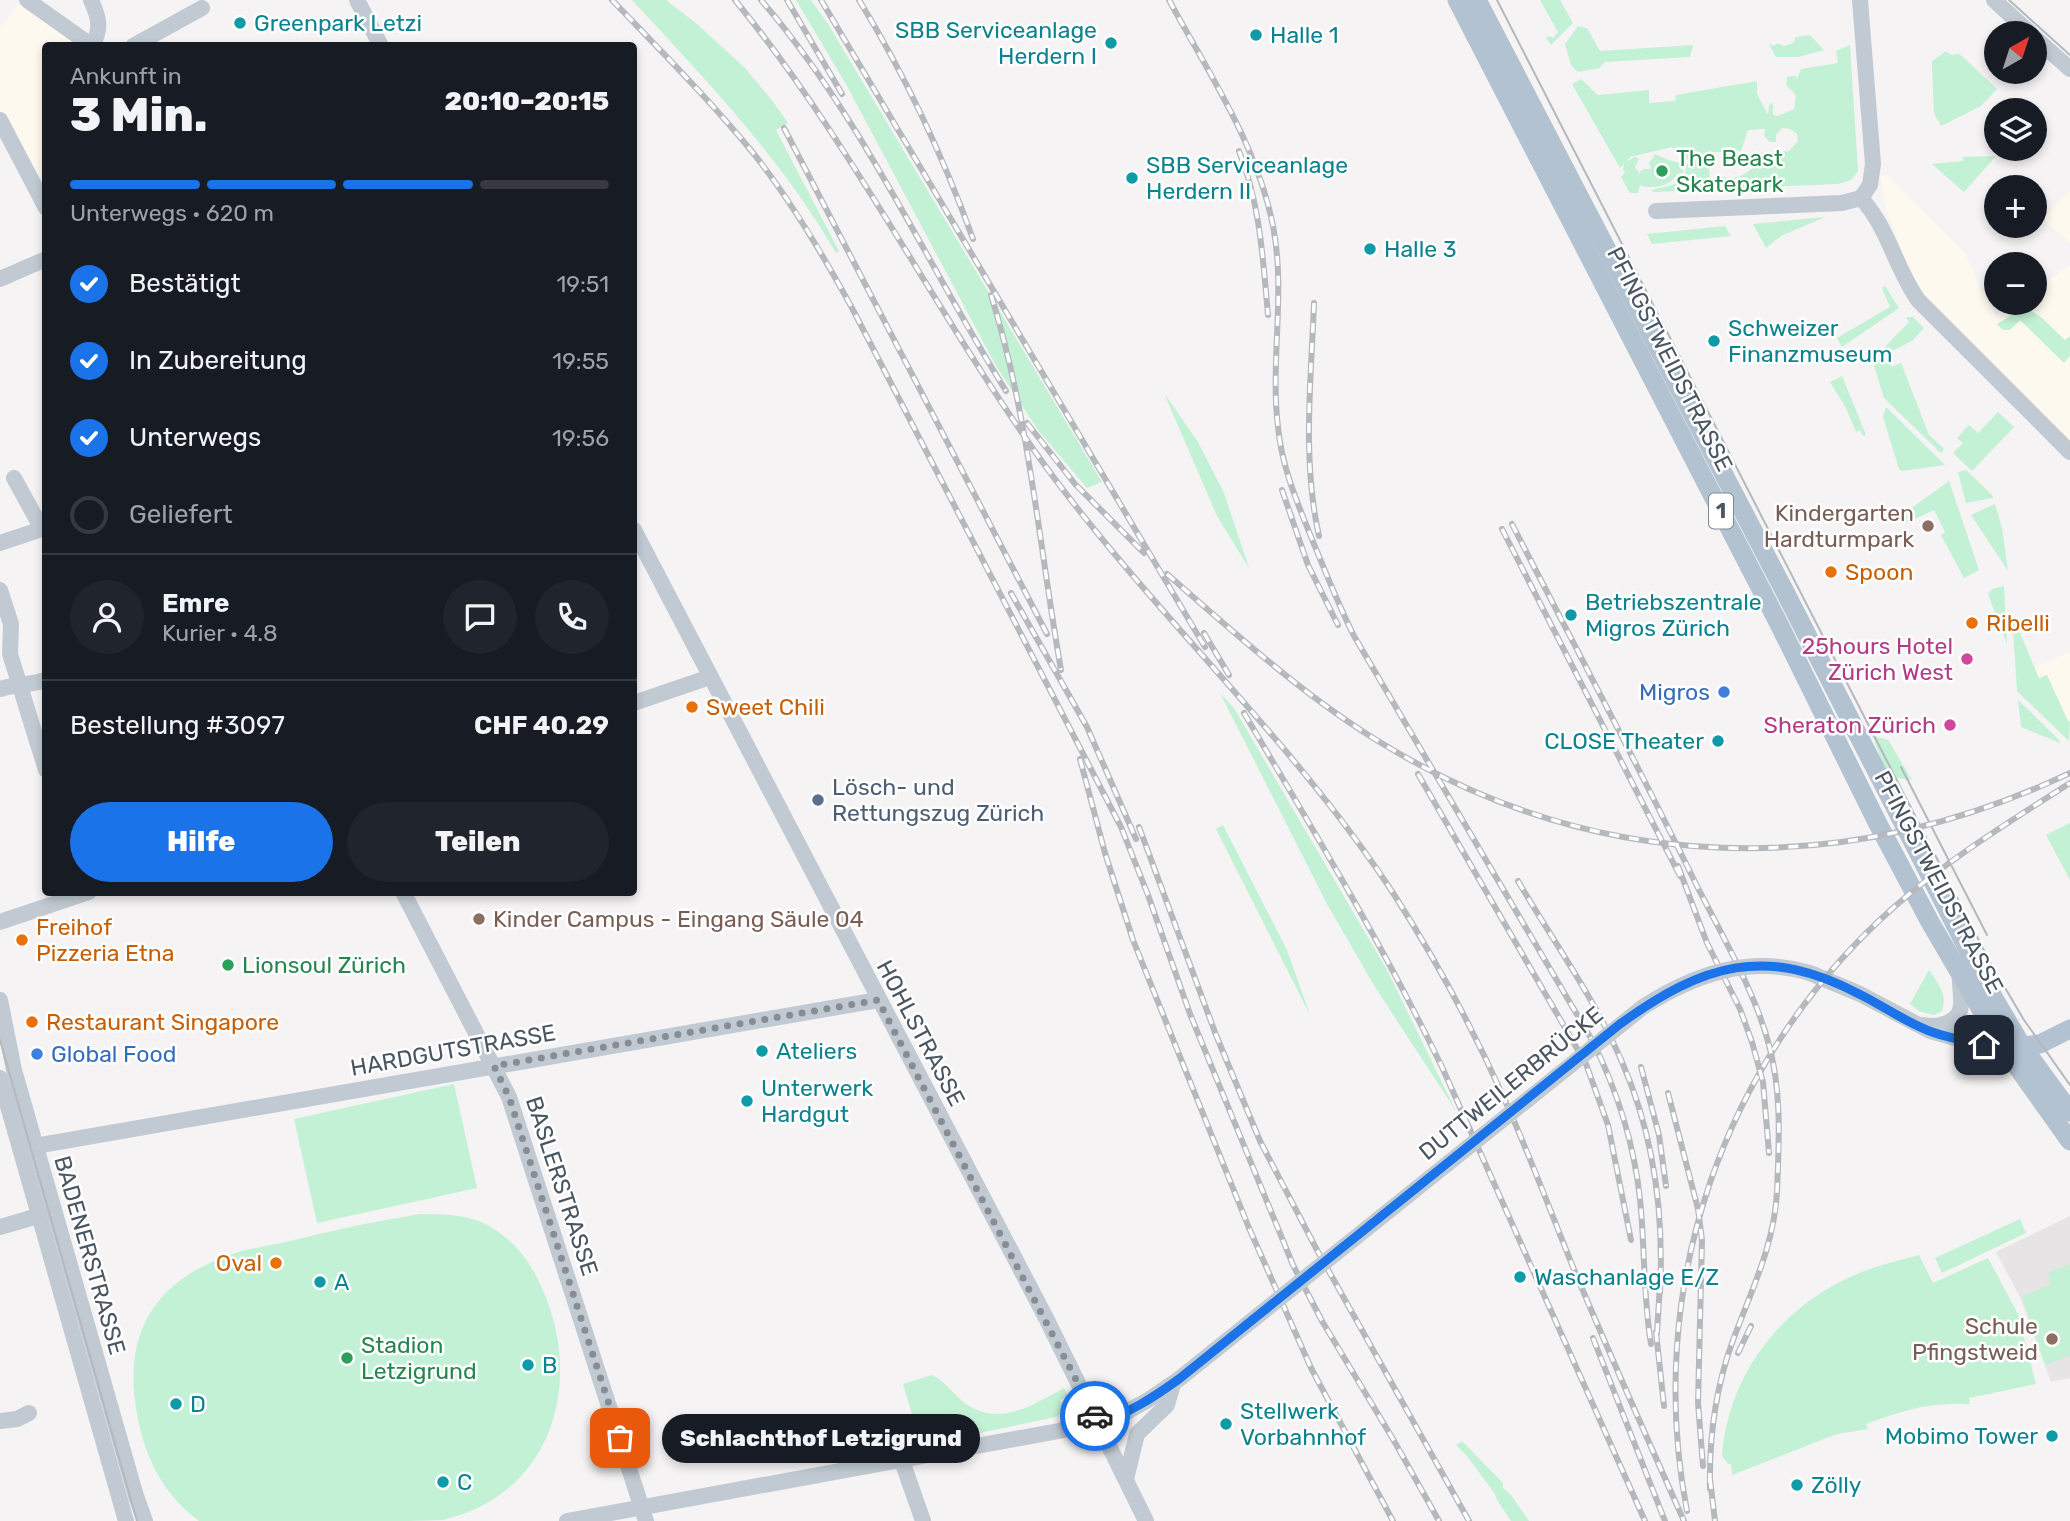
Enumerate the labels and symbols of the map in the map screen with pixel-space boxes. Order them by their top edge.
place label: Greenpark Letzi [254,9,422,37]
marker: Greenpark Letzi [232,15,248,31]
place label: SBB Serviceanlage Herdern I [895,16,1097,70]
place label: Halle 1 [1270,21,1339,49]
north arrow [1984,21,2048,84]
marker: Halle 1 [1248,27,1264,43]
marker: SBB Serviceanlage Herdern I [1103,35,1119,51]
place label: The Beast Skatepark [1676,144,1784,198]
place label: SBB Serviceanlage Herdern II [1146,151,1348,205]
marker: The Beast Skatepark [1654,163,1670,179]
marker: SBB Serviceanlage Herdern II [1124,170,1140,186]
place label: Halle 3 [1384,235,1457,263]
marker: Halle 3 [1362,241,1378,257]
street label: PFINGSTWEIDSTRASSE [1601,242,1739,476]
place label: Schweizer Finanzmuseum [1728,314,1892,368]
marker: Schweizer Finanzmuseum [1706,333,1722,349]
road number: 1 [1709,494,1733,528]
place label: Kindergarten Hardturmpark [1764,499,1914,553]
marker: Kindergarten Hardturmpark [1920,518,1936,534]
place label: Spoon [1845,558,1913,586]
marker: Spoon [1823,564,1839,580]
place label: Betriebszentrale Migros Zürich [1585,588,1762,642]
marker: Betriebszentrale Migros Zürich [1563,607,1579,623]
place label: Ribelli [1986,609,2050,637]
marker: Ribelli [1964,615,1980,631]
place label: 25hours Hotel Zürich West [1802,632,1953,686]
marker: 25hours Hotel Zürich West [1959,651,1975,667]
place label: Migros [1639,678,1710,706]
marker: Migros [1716,684,1732,700]
place label: Sweet Chili [706,693,825,721]
marker: Sweet Chili [684,699,700,715]
place label: Sheraton Zürich [1764,711,1936,739]
marker: Sheraton Zürich [1942,717,1958,733]
place label: CLOSE Theater [1544,727,1704,755]
marker: CLOSE Theater [1710,733,1726,749]
street label: PFINGSTWEIDSTRASSE [1868,766,2010,998]
place label: Lösch- und Rettungszug Zürich [832,773,1044,827]
marker: Lösch- und Rettungszug Zürich [810,792,826,808]
place label: Kinder Campus - Eingang Säule 04 [493,905,864,933]
marker: Kinder Campus - Eingang Säule 04 [471,911,487,927]
place label: Freihof Pizzeria Etna [36,913,174,967]
marker: Freihof Pizzeria Etna [14,932,30,948]
place label: Lionsoul Zürich [242,951,406,979]
street label: HOHLSTRASSE [871,955,971,1111]
marker: Lionsoul Zürich [220,957,236,973]
street label: DUTTWEILERBRÜCKE [1413,1000,1609,1166]
place label: Restaurant Singapore [46,1008,279,1036]
marker: Restaurant Singapore [24,1014,40,1030]
pin [1954,1015,2014,1075]
street label: HARDGUTSTRASSE [348,1018,558,1082]
place label: Ateliers [776,1037,857,1065]
place label: Global Food [51,1040,176,1068]
marker: Ateliers [754,1043,770,1059]
marker: Global Food [29,1046,45,1062]
place label: Unterwerk Hardgut [761,1074,873,1128]
street label: BASLERSTRASSE [520,1093,604,1279]
marker: Unterwerk Hardgut [739,1093,755,1109]
street label: BADENERSTRASSE [48,1152,132,1358]
place label: Oval [216,1249,262,1277]
marker: Oval [268,1255,284,1271]
place label: Waschanlage E/Z [1534,1263,1719,1291]
place label: A [334,1268,349,1296]
marker: Waschanlage E/Z [1512,1269,1528,1285]
marker: A [312,1274,328,1290]
place label: Schule Pfingstweid [1912,1312,2038,1366]
place label: Stadion Letzigrund [361,1331,477,1385]
marker: Schule Pfingstweid [2044,1331,2060,1347]
marker: Stadion Letzigrund [339,1350,355,1366]
place label: B [542,1351,557,1379]
marker: B [520,1357,536,1373]
courier [1060,1381,1130,1451]
place label: D [190,1390,206,1418]
marker: D [168,1396,184,1412]
place label: Stellwerk Vorbahnhof [1240,1397,1366,1451]
pin [590,1408,650,1468]
callout: Schlachthof Letzigrund [662,1414,980,1462]
marker: Stellwerk Vorbahnhof [1218,1416,1234,1432]
place label: Mobimo Tower [1885,1422,2038,1450]
marker: Mobimo Tower [2044,1428,2060,1444]
place label: C [457,1468,472,1496]
place label: Zölly [1811,1471,1862,1499]
marker: C [435,1474,451,1490]
marker: Zölly [1789,1477,1805,1493]

